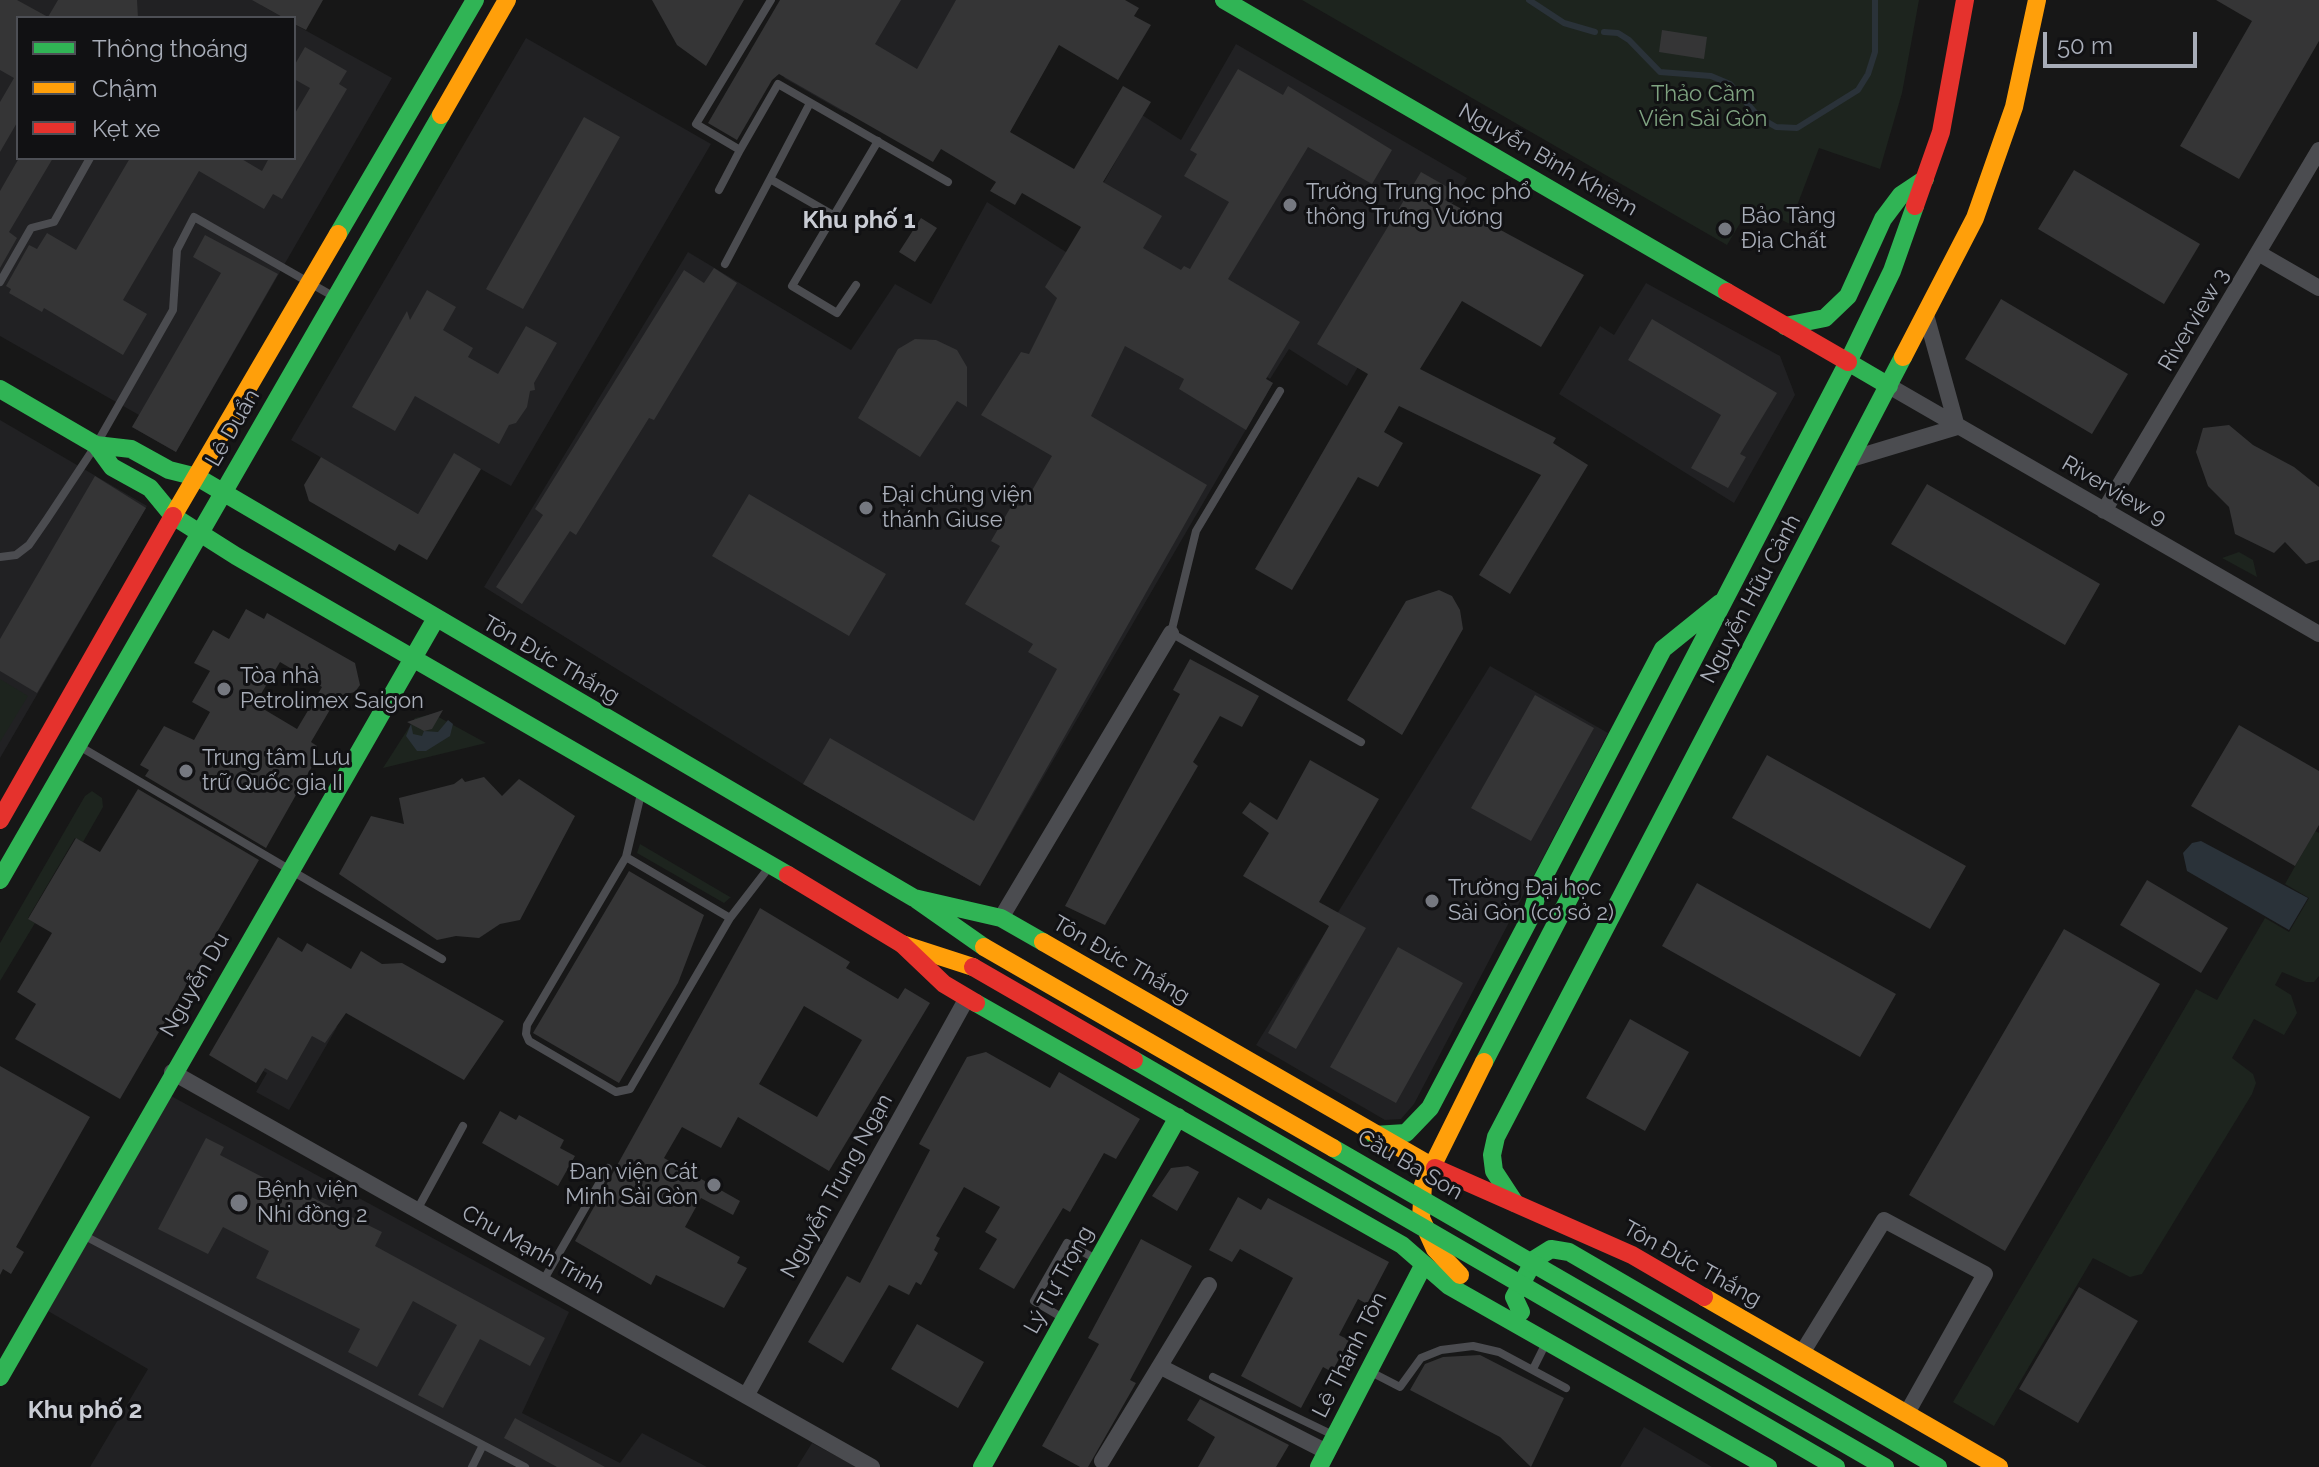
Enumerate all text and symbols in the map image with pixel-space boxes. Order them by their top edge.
legend [16,16,296,160]
scale bar [2047,16,2201,66]
text: 50 m [2057,31,2113,60]
text: Thông thoáng [92,34,248,63]
text: Chậm [92,74,158,103]
park label: Thảo Cầm Viên Sài Gòn [1639,81,1767,132]
street label: Nguyễn Bỉnh Khiêm [1454,98,1642,222]
text: Kẹt xe [92,114,160,143]
place label: Trường Trung học phổ thông Trưng Vương [1306,179,1531,230]
marker: Trường Trung học phổ thông Trưng Vương [1281,196,1299,214]
place label: Bảo Tàng Địa Chất [1741,203,1836,254]
district label: Khu phố 1 [802,207,916,235]
marker: Bảo Tàng Địa Chất [1716,220,1734,238]
street label: Riverview 3 [2153,264,2235,376]
street label: Lê Duẩn [200,385,266,471]
street label: Riverview 9 [2057,450,2171,532]
place label: Đại chủng viện thánh Giuse [882,482,1033,534]
marker: Đại chủng viện thánh Giuse [857,499,875,517]
street label: Nguyễn Hữu Cảnh [1695,510,1807,688]
street label: Tôn Đức Thắng [478,610,624,710]
place label: Tòa nhà Petrolimex Saigon [240,663,424,714]
marker: Tòa nhà Petrolimex Saigon [215,680,233,698]
place label: Trung tâm Lưu trữ Quốc gia II [202,745,350,796]
marker: Trung tâm Lưu trữ Quốc gia II [177,762,195,780]
place label: Trường Đại học Sài Gòn (cơ sở 2) [1448,875,1614,926]
marker: Trường Đại học Sài Gòn (cơ sở 2) [1423,892,1441,910]
street label: Tôn Đức Thắng [1048,910,1194,1010]
street label: Nguyễn Du [155,928,235,1042]
street label: Nguyễn Trung Ngạn [775,1089,899,1283]
street label: Cầu Ba Son [1353,1124,1467,1206]
place label: Đan viện Cát Minh Sài Gòn [565,1159,698,1210]
marker: Đan viện Cát Minh Sài Gòn [705,1176,723,1194]
place label: Bệnh viện Nhi đồng 2 [257,1177,367,1228]
marker: Bệnh viện Nhi đồng 2 [228,1192,250,1214]
street label: Chu Mạnh Trinh [457,1200,609,1300]
street label: Tôn Đức Thắng [1618,1215,1766,1313]
street label: Lý Tự Trọng [1019,1222,1099,1338]
street label: Lê Thánh Tôn [1307,1288,1393,1422]
district label: Khu phố 2 [28,1397,142,1425]

